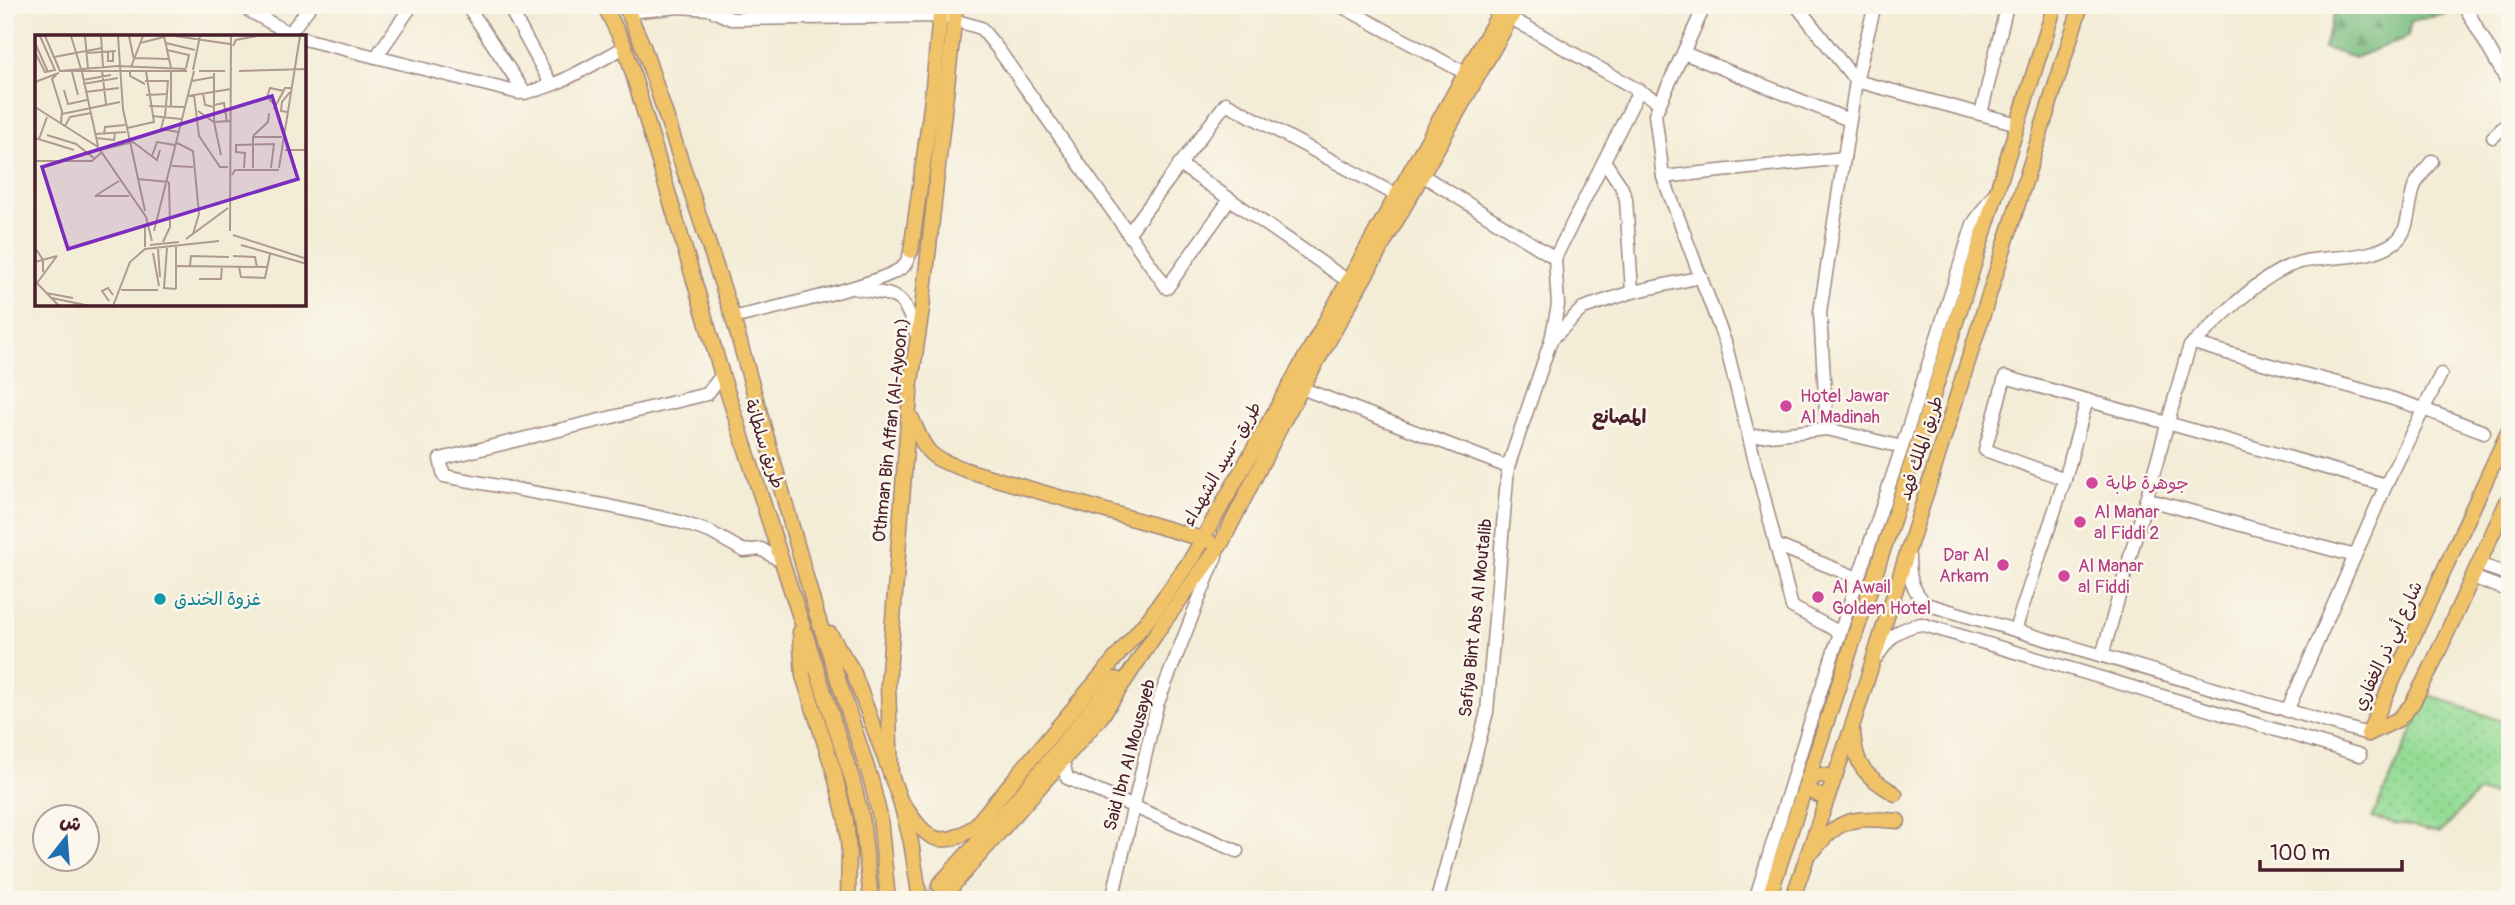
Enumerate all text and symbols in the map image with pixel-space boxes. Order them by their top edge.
inset map [35,35,306,306]
street label: Othman Bin Affan (Al-Ayoon.) [868,317,914,543]
place label: Hotel Jawar Al Madinah [1800,385,1890,429]
street label: طريق الملك فهد [1893,393,1949,503]
street label: طريق سلطانة [739,396,789,492]
street label: طريق -سيد الشهداء [1177,398,1267,530]
marker: Hotel Jawar Al Madinah [1778,398,1794,414]
district label: المصانع [1592,405,1647,430]
place label: جوهرة طابة [2106,472,2189,495]
marker: جوهرة طابة [2084,475,2100,491]
place label: Al Manar al Fiddi 2 [2094,501,2160,545]
marker: Al Manar al Fiddi 2 [2072,514,2088,530]
street label: Safiya Bint Abs Al Moutalib [1454,517,1498,719]
place label: Dar Al Arkam [1939,544,1989,588]
place label: Al Manar al Fiddi [2078,555,2144,599]
marker: Dar Al Arkam [1995,557,2011,573]
marker: Al Manar al Fiddi [2056,568,2072,584]
place label: Al Awail Golden Hotel [1832,576,1931,620]
street label: شارع أبي ذر الغفاري [2348,577,2432,716]
place label: غزوة الخندق [174,588,261,611]
marker: Al Awail Golden Hotel [1810,589,1826,605]
marker: غزوة الخندق [152,591,168,607]
street label: Said Ibn Al Mousayeb [1099,677,1161,833]
north arrow [32,804,102,874]
text: ش [57,808,84,837]
scale bar [2260,828,2401,872]
text: 100 m [2270,840,2330,867]

